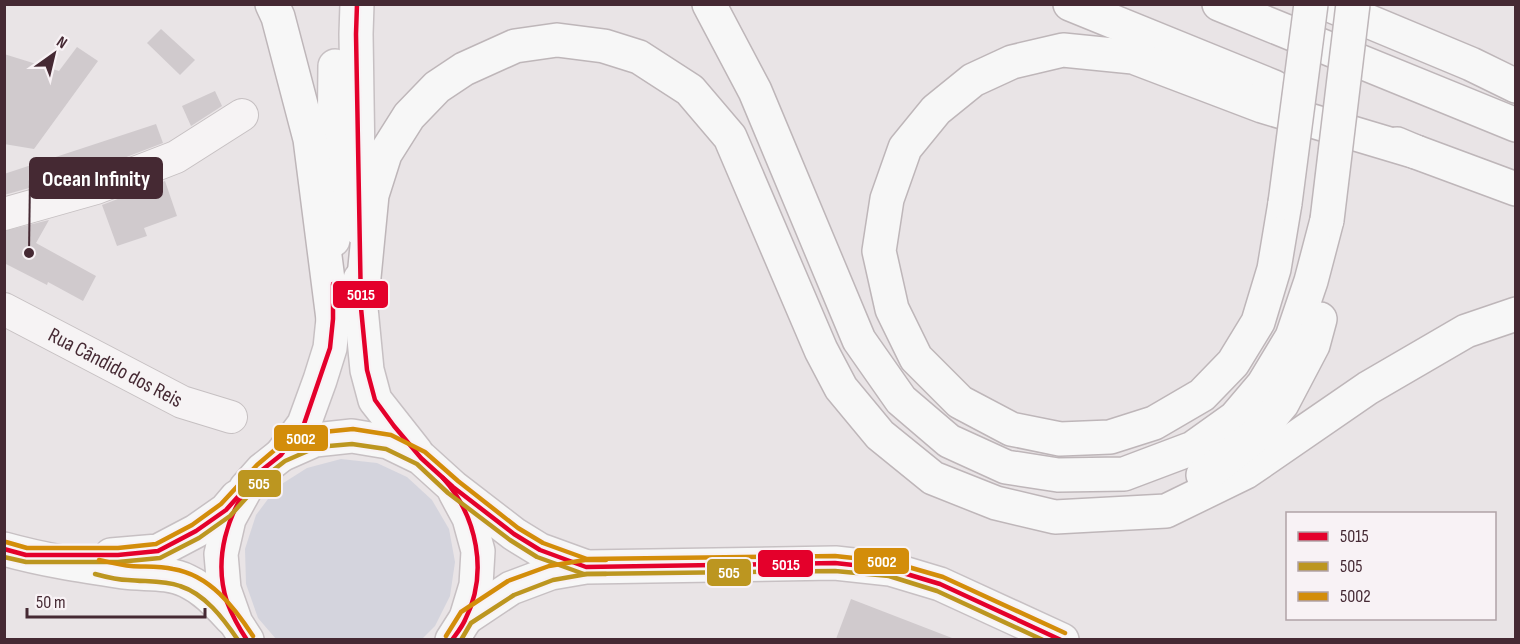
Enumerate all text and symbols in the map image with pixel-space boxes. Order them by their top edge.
north arrow [24,24,84,84]
text: N [53,33,70,53]
callout: Ocean Infinity [30,158,162,198]
text: Ocean Infinity [42,166,150,193]
line badge: 5015 [332,280,389,309]
text: 5015 [347,286,375,305]
street label: Rua Cândido dos Reis [44,322,187,413]
line badge: 5002 [273,424,329,452]
text: 5002 [286,430,316,449]
line badge: 505 [237,469,282,498]
text: 505 [248,475,270,494]
legend [1286,512,1496,620]
text: 5015 [1340,526,1369,547]
line badge: 5002 [853,547,910,575]
line badge: 5015 [757,549,814,578]
text: 5002 [867,553,897,572]
text: 5015 [772,556,800,575]
text: 505 [1340,556,1362,577]
line badge: 505 [706,558,752,587]
text: 505 [718,564,740,583]
scale bar [27,581,206,619]
text: 5002 [1340,586,1371,607]
text: 50 m [36,592,66,613]

